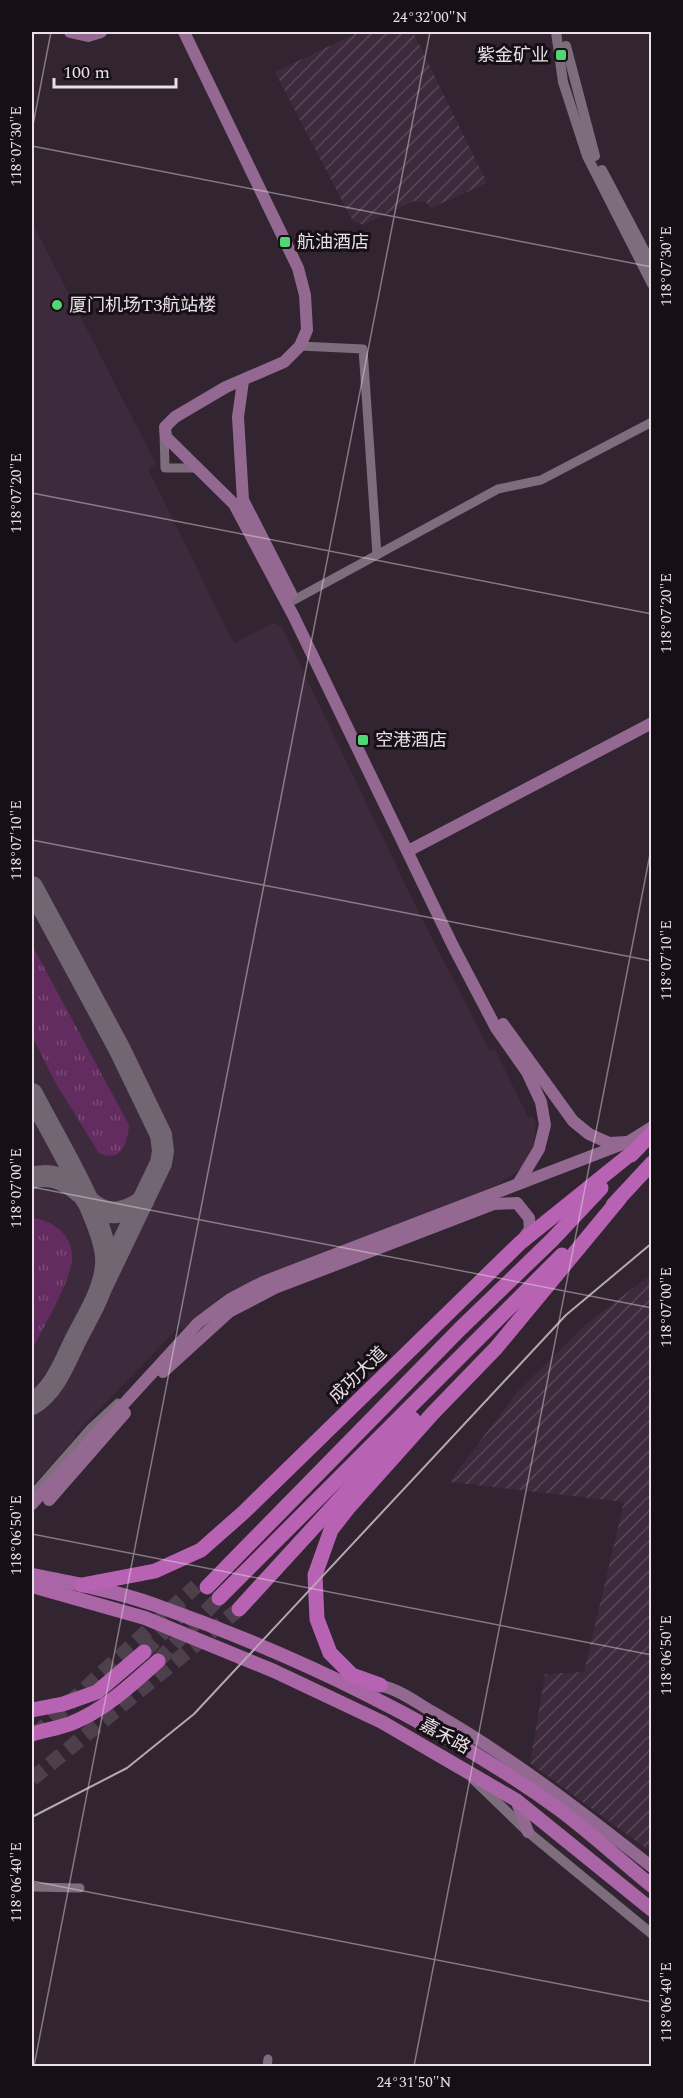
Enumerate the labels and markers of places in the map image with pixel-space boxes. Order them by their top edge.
place label: 紫金矿业 [477,42,549,69]
marker: 紫金矿业 [554,48,568,62]
place label: 航油酒店 [297,229,369,256]
marker: 航油酒店 [278,235,292,249]
place label: 厦门机场T3航站楼 [69,292,216,319]
marker: 厦门机场T3航站楼 [50,298,64,312]
place label: 空港酒店 [375,727,447,754]
marker: 空港酒店 [356,733,370,747]

